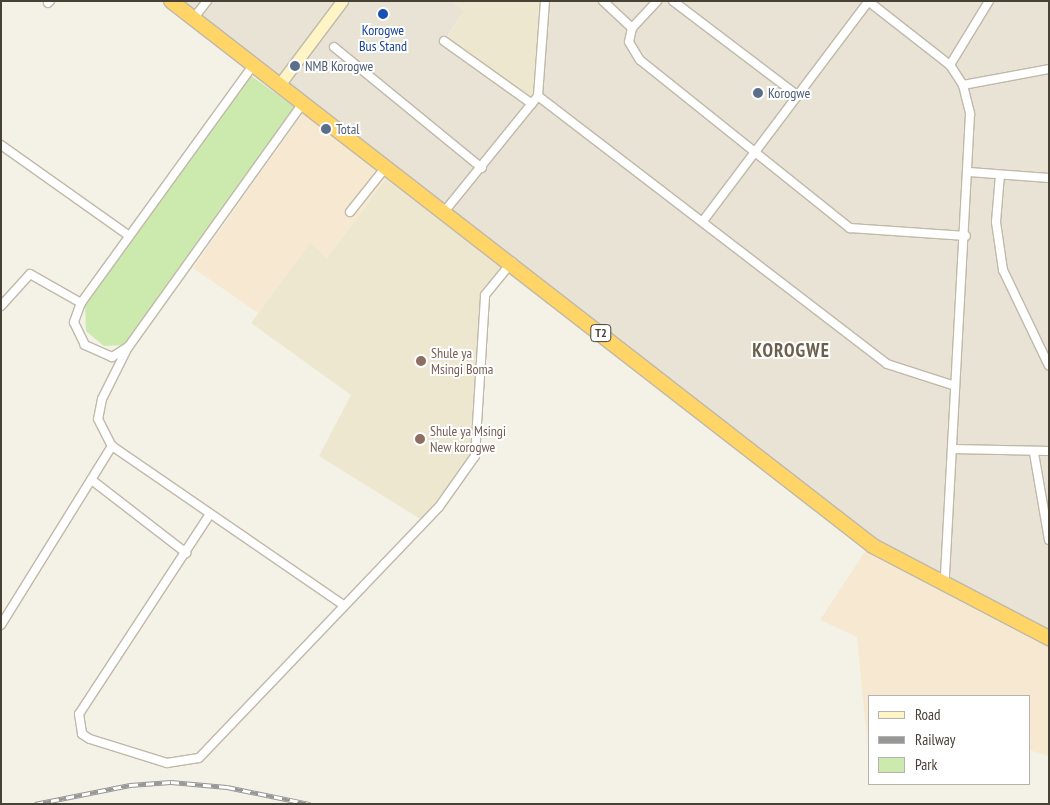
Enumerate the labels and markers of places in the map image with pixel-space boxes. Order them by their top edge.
marker: Korogwe Bus Stand [377,8,389,20]
place label: Korogwe Bus Stand [359,22,407,54]
place label: NMB Korogwe [305,58,373,74]
marker: NMB Korogwe [289,60,301,72]
place label: Korogwe [768,85,810,101]
marker: Korogwe [752,87,764,99]
place label: Total [336,121,360,137]
marker: Total [320,123,332,135]
place label: Shule ya Msingi Boma [431,345,493,378]
marker: Shule ya Msingi Boma [415,355,427,367]
place label: Shule ya Msingi New korogwe [430,423,506,456]
marker: Shule ya Msingi New korogwe [414,433,426,445]

